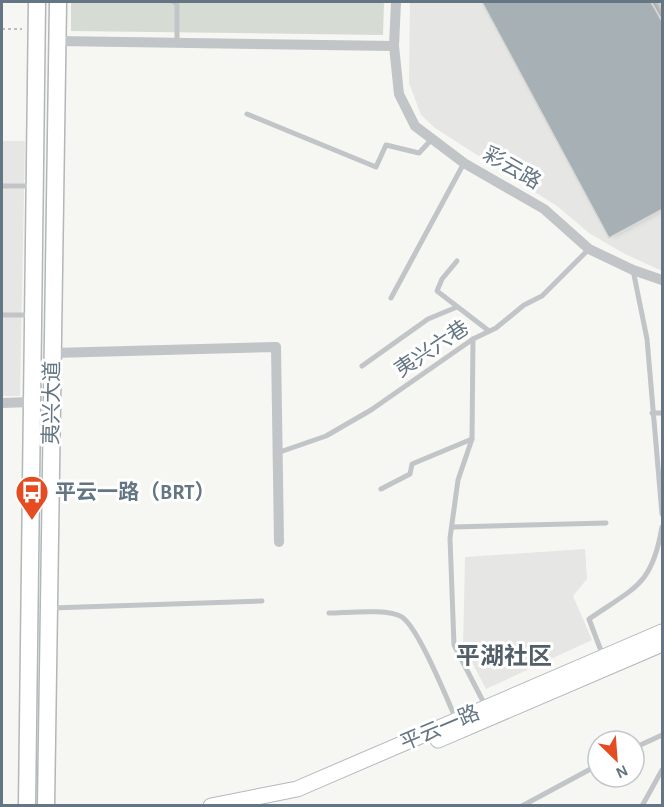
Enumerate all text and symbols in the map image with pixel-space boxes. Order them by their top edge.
street label: 彩云路 [479,142,545,193]
street label: 夷兴六巷 [391,316,473,381]
street label: 夷兴大道 [40,361,63,445]
bus stop icon: 平云一路（BRT） [14,474,50,521]
place label: 平云一路（BRT） [55,480,216,503]
district label: 平湖社区 [456,643,552,669]
street label: 平云一路 [397,701,483,754]
north arrow [586,729,646,789]
text: N [613,762,630,781]

